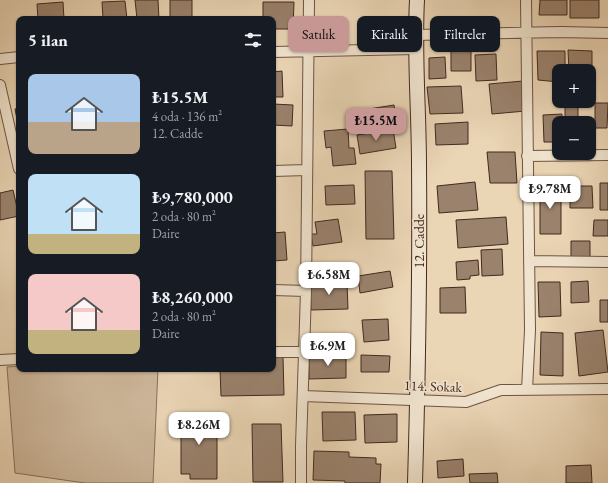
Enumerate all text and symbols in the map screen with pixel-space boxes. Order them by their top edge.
chip: Satılık [288,16,349,52]
chip: Kiralık [357,16,422,52]
chip: Filtreler [430,16,500,52]
text: 5 ilan [28,29,68,51]
icon: filters [242,29,264,51]
map controls [552,64,596,160]
button: + [552,64,596,108]
text: ₺15.5M [152,86,208,108]
icon: home [60,90,108,138]
text: 4 oda · 136 m² [152,108,222,125]
pin: ₺15.5M [343,108,409,142]
text: ₺15.5M [355,112,397,129]
button: − [552,116,596,160]
text: 12. Cadde [152,125,203,142]
pin: ₺9.78M [517,176,583,210]
text: ₺9.78M [529,180,571,197]
text: ₺9,780,000 [152,186,233,208]
icon: home [60,190,108,238]
text: 2 oda · 80 m² [152,208,216,225]
street label: 12. Cadde [410,213,428,268]
text: Daire [152,225,180,242]
pin: ₺6.58M [296,262,362,296]
text: ₺6.58M [308,266,350,283]
text: ₺8,260,000 [152,286,233,308]
icon: home [60,290,108,338]
text: 2 oda · 80 m² [152,308,216,325]
text: Daire [152,325,180,342]
pin: ₺6.9M [300,333,356,367]
text: ₺6.9M [310,337,346,354]
street label: 114. Sokak [404,376,463,396]
pin: ₺8.26M [166,412,232,446]
text: ₺8.26M [178,416,220,433]

